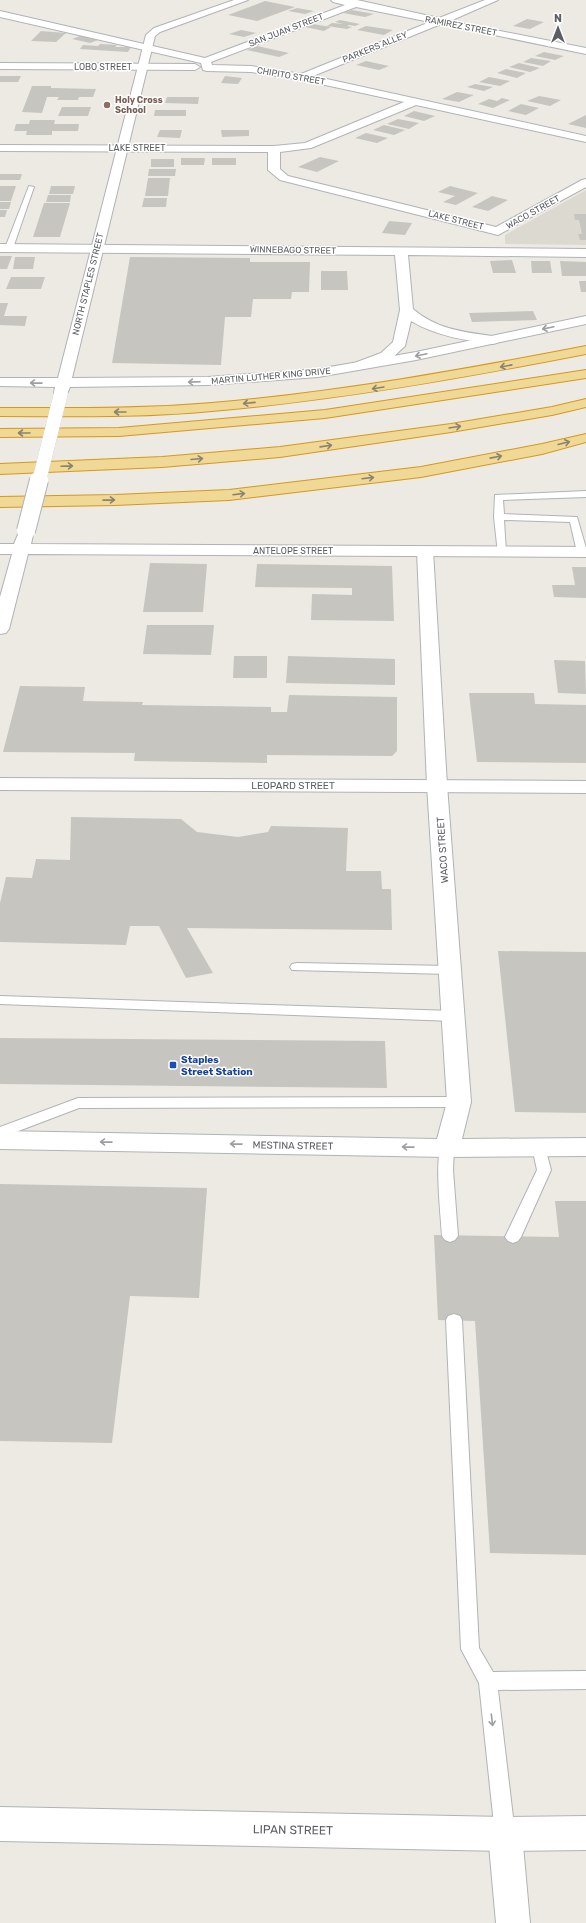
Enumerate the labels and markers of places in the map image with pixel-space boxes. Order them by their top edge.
place label: Holy Cross School [115,95,163,115]
marker: Holy Cross School [102,100,112,110]
place label: Staples Street Station [181,1054,253,1078]
marker: Staples Street Station [168,1060,178,1070]

